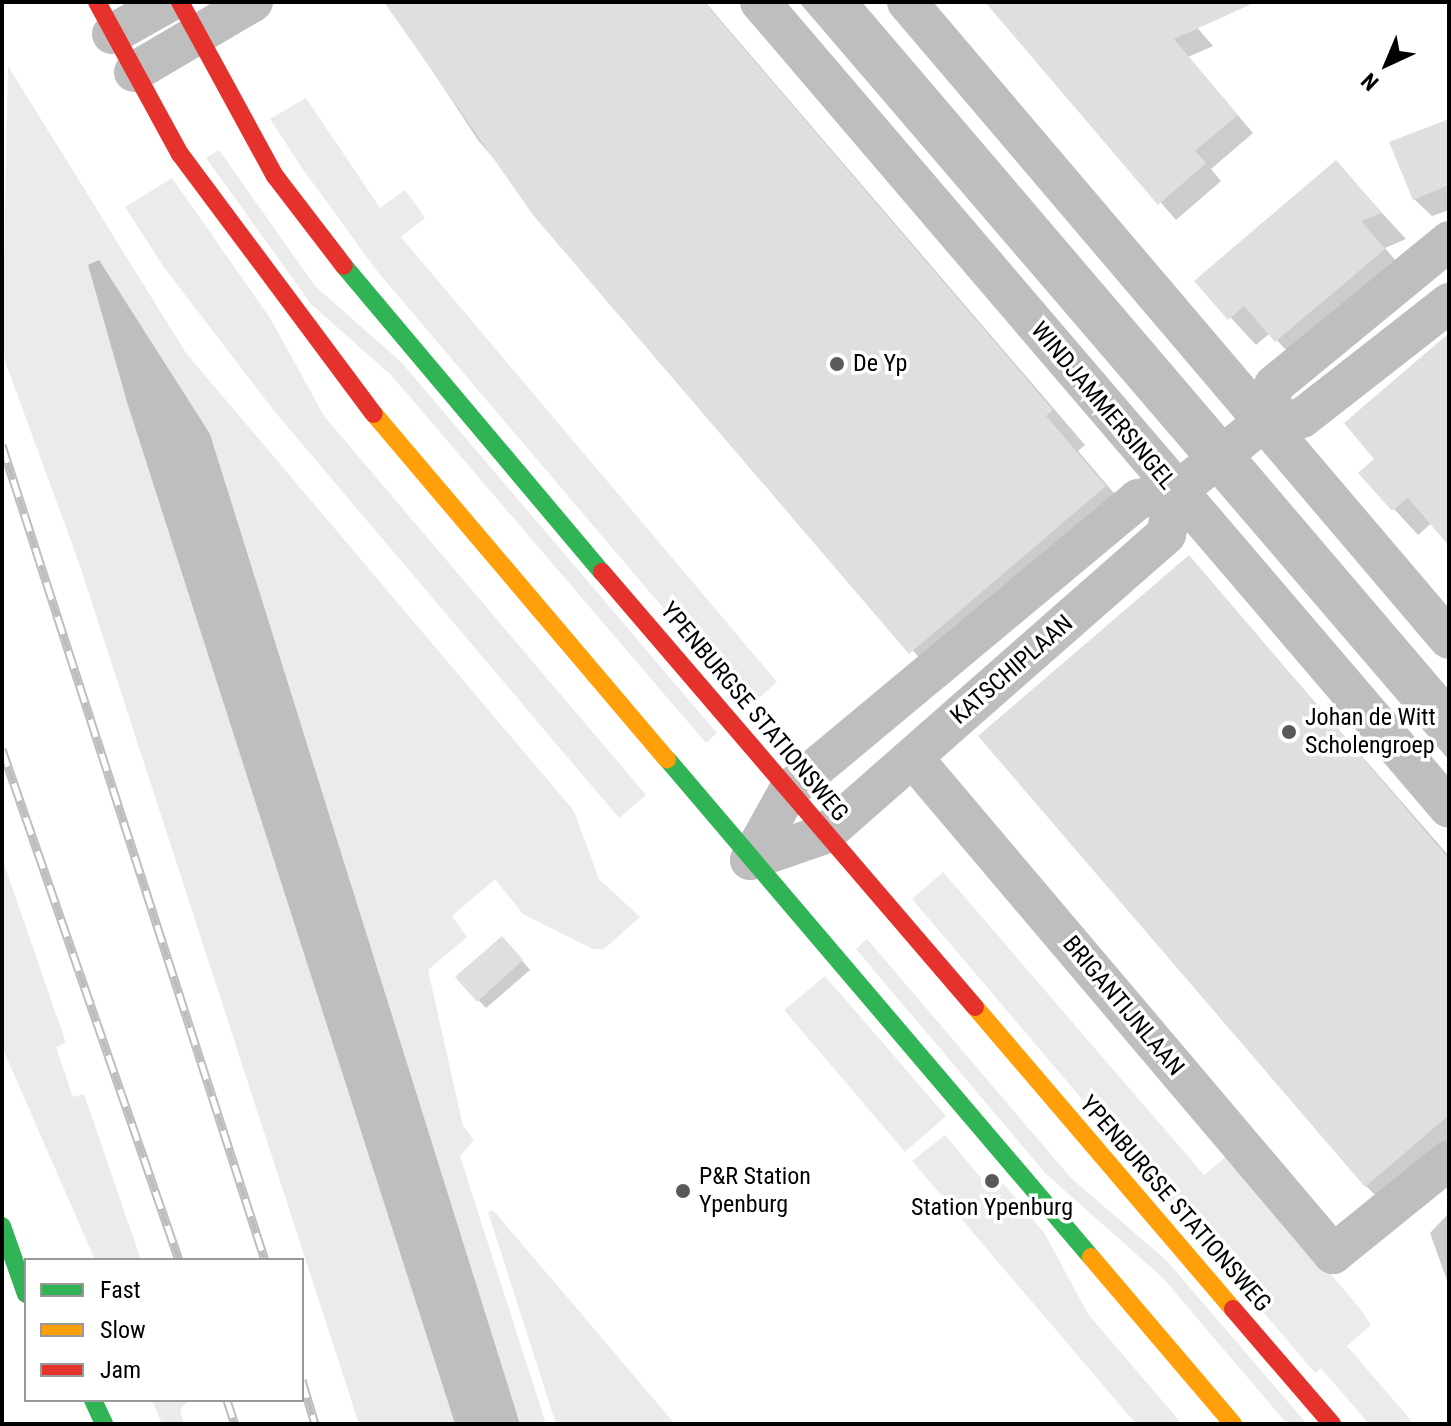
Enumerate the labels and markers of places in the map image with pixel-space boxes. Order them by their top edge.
place label: De Yp [853,350,907,378]
marker: De Yp [828,355,846,373]
place label: Johan de Witt Scholengroep [1305,704,1436,760]
marker: Johan de Witt Scholengroep [1280,723,1298,741]
place label: P&R Station Ypenburg [699,1163,811,1219]
marker: Station Ypenburg [983,1172,1001,1190]
marker: P&R Station Ypenburg [674,1182,692,1200]
place label: Station Ypenburg [911,1194,1073,1222]

